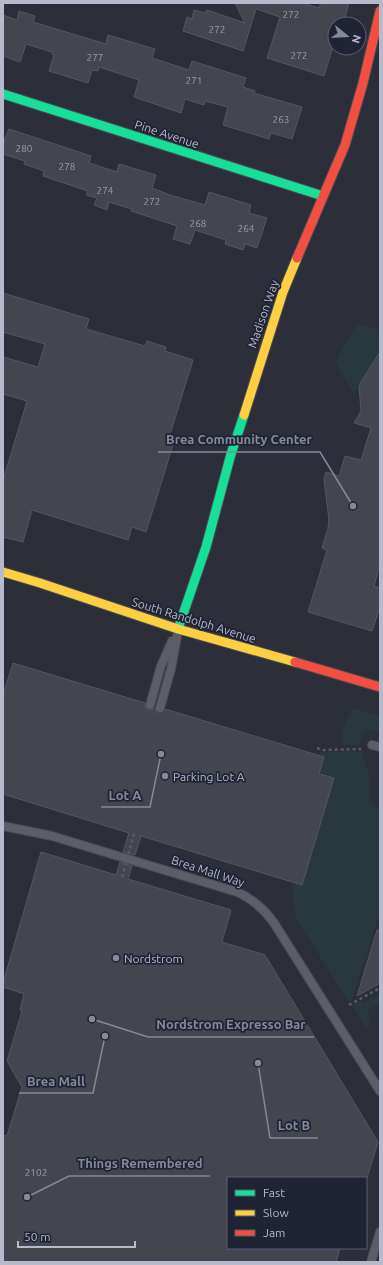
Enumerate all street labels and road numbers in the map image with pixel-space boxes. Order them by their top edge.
street label: Pine Avenue [133,118,201,150]
street label: Madison Way [245,278,281,350]
street label: South Randolph Avenue [130,595,258,645]
street label: Brea Mall Way [170,853,246,889]

